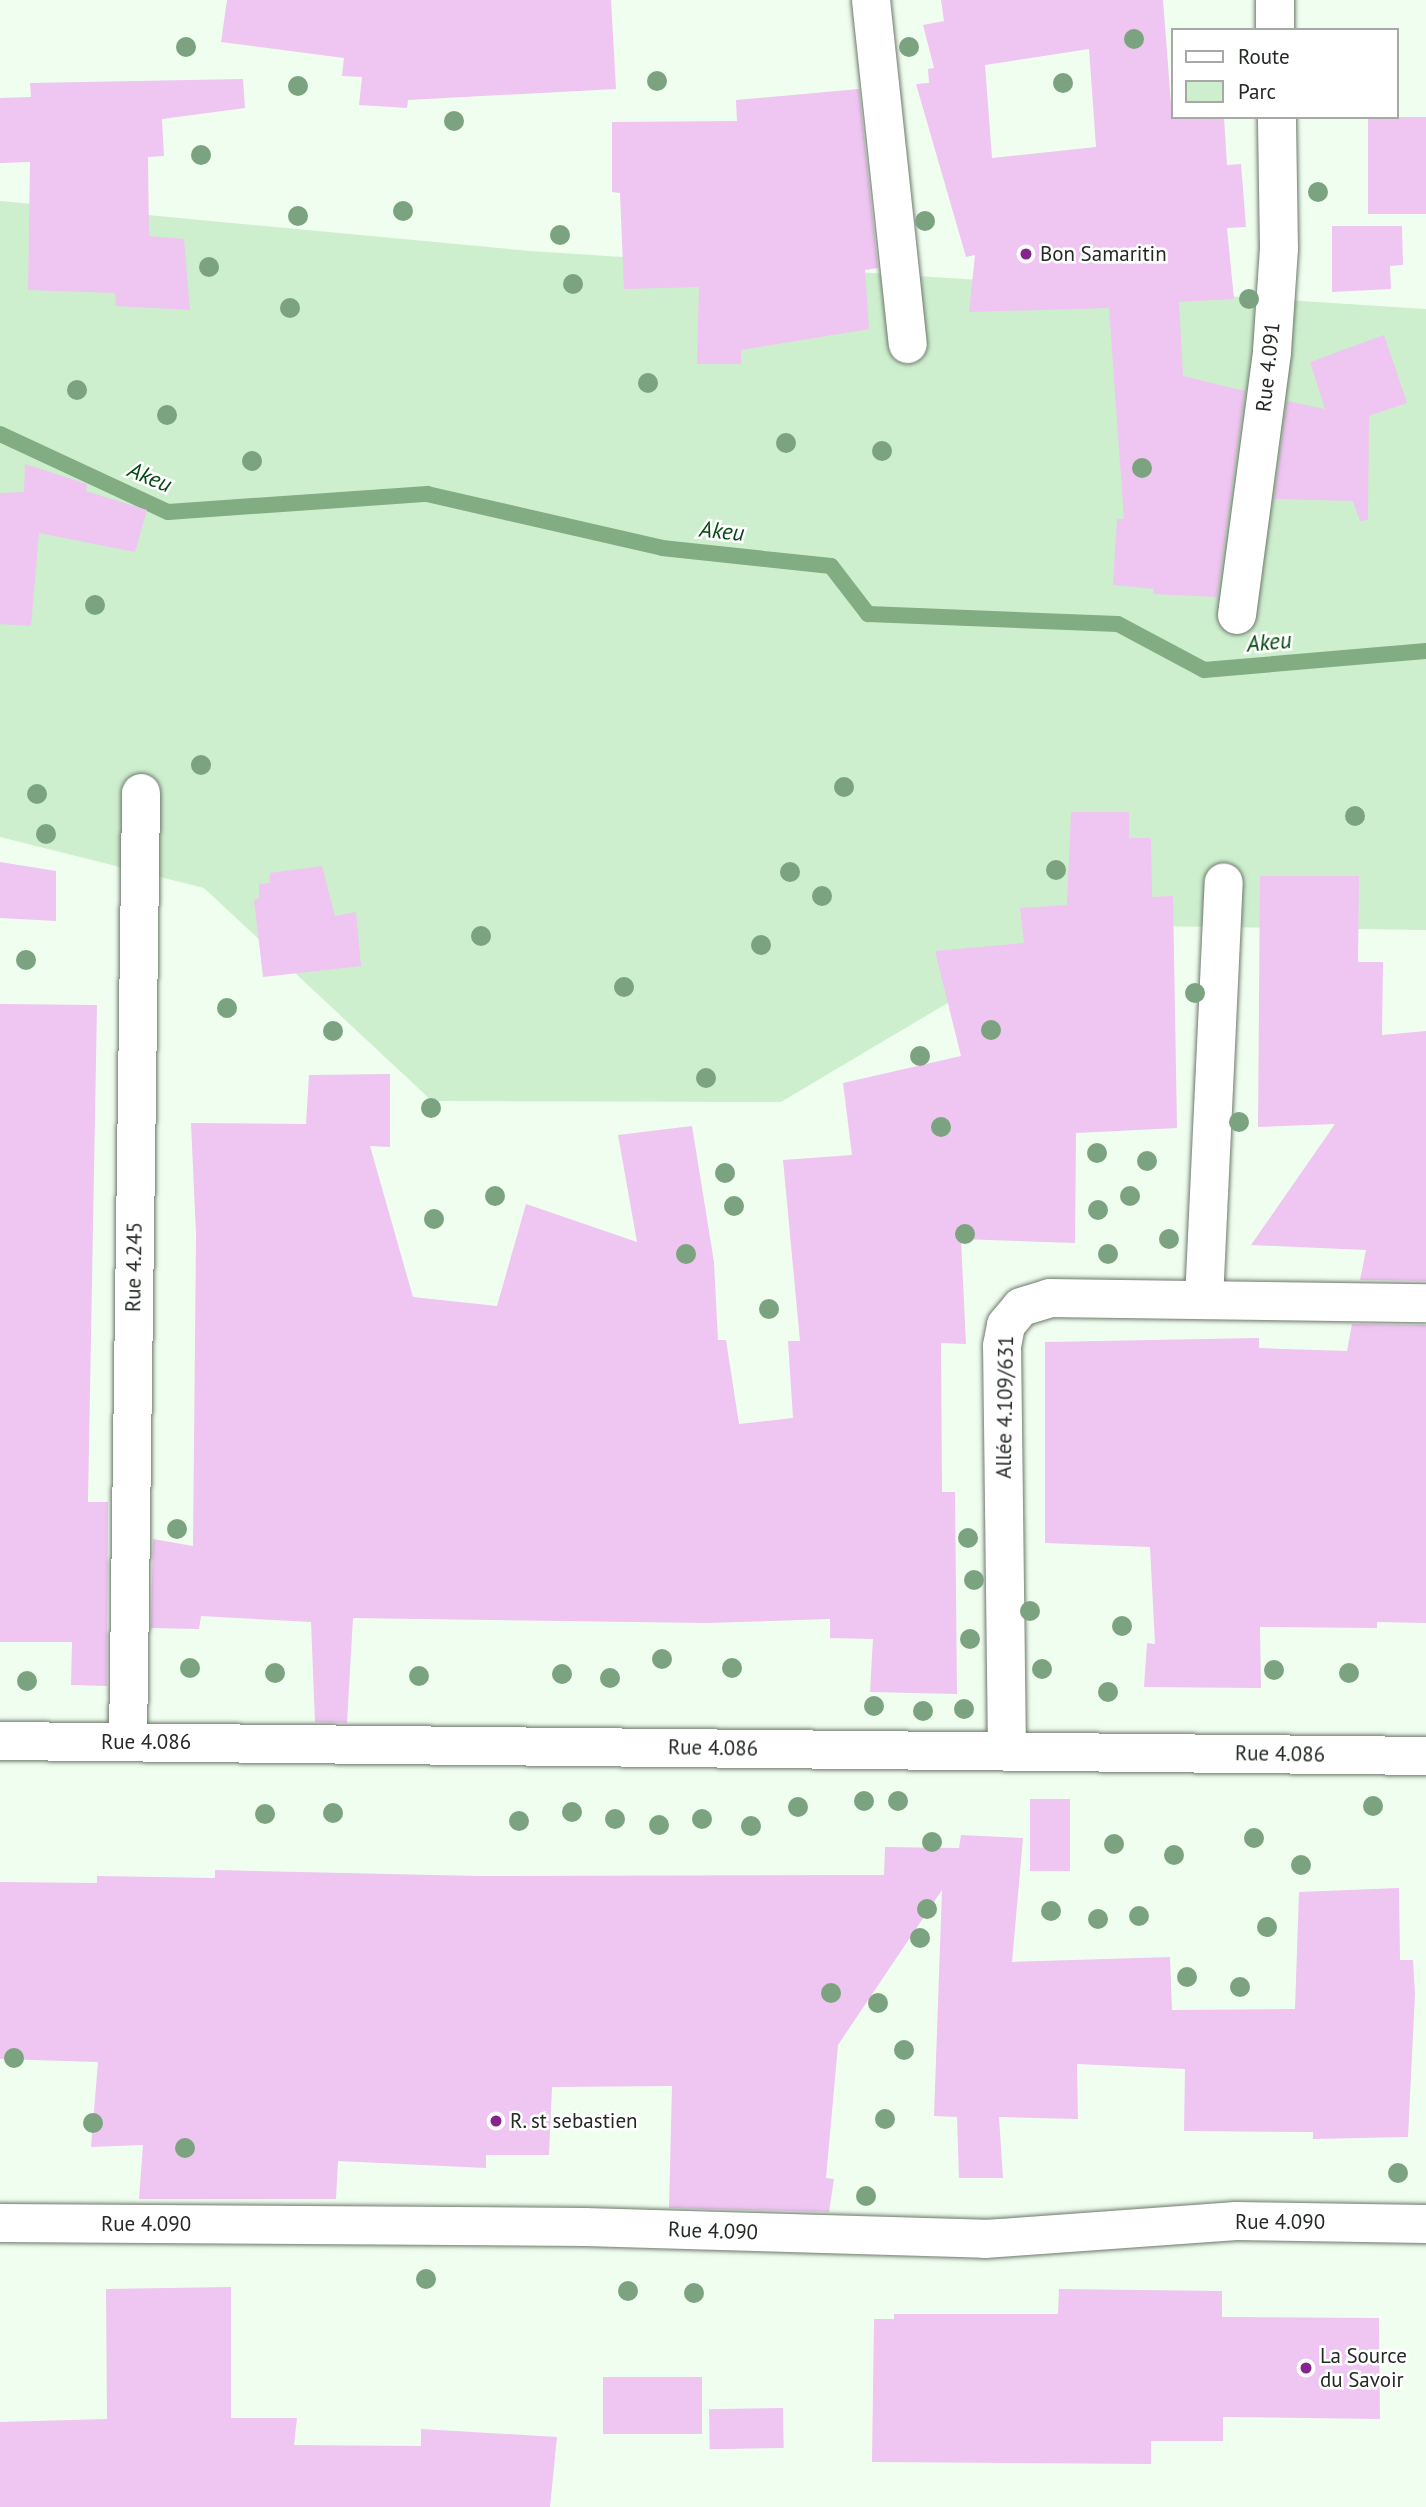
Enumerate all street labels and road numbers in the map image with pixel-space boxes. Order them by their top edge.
street label: Rue 4.091 [1251,321,1285,413]
street label: Rue 4.245 [121,1222,147,1312]
street label: Allée 4.109/631 [991,1335,1019,1479]
street label: Rue 4.086 [101,1729,191,1755]
street label: Rue 4.086 [668,1735,758,1761]
street label: Rue 4.086 [1235,1741,1325,1767]
street label: Rue 4.090 [1235,2209,1325,2235]
street label: Rue 4.090 [101,2211,191,2237]
street label: Rue 4.090 [668,2217,758,2245]

